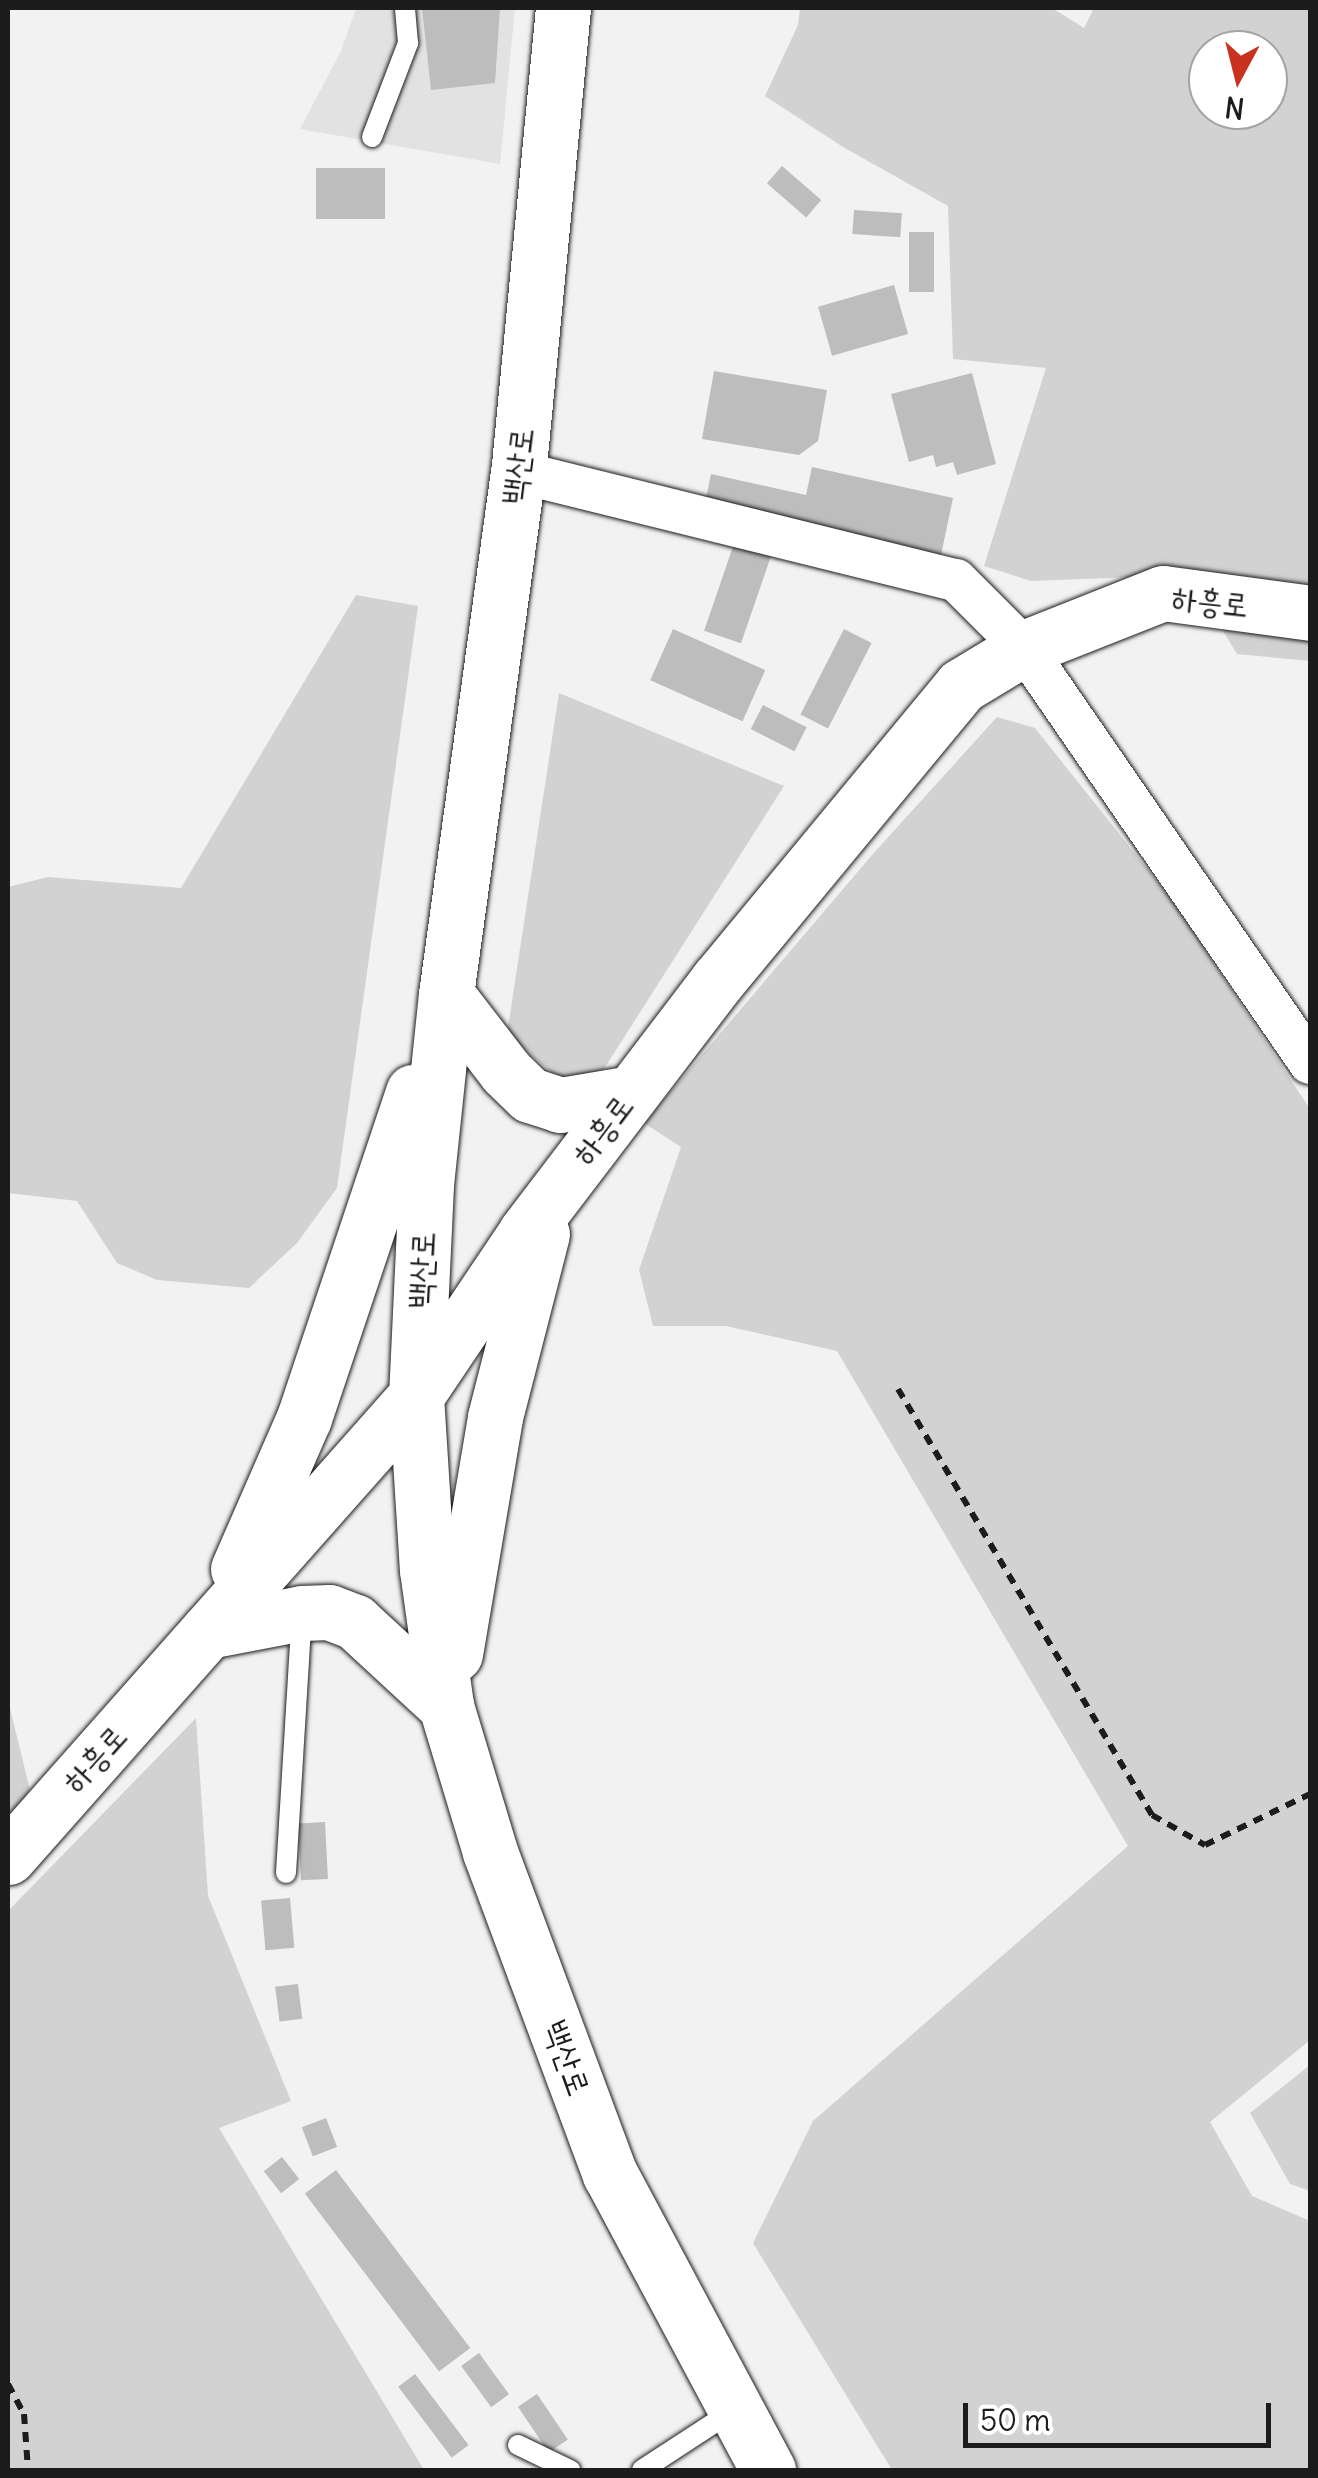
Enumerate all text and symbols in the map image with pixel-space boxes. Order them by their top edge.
north arrow [1188,30,1288,130]
text: N [1223,89,1246,127]
street label: 백산로 [494,425,542,507]
street label: 하흥로 [1170,579,1250,625]
street label: 하흥로 [564,1088,642,1172]
street label: 백산로 [401,1230,443,1310]
street label: 하흥로 [55,1717,135,1801]
street label: 백산로 [536,2015,598,2101]
scale bar [968,2383,1276,2445]
text: 50 m [980,2401,1050,2439]

